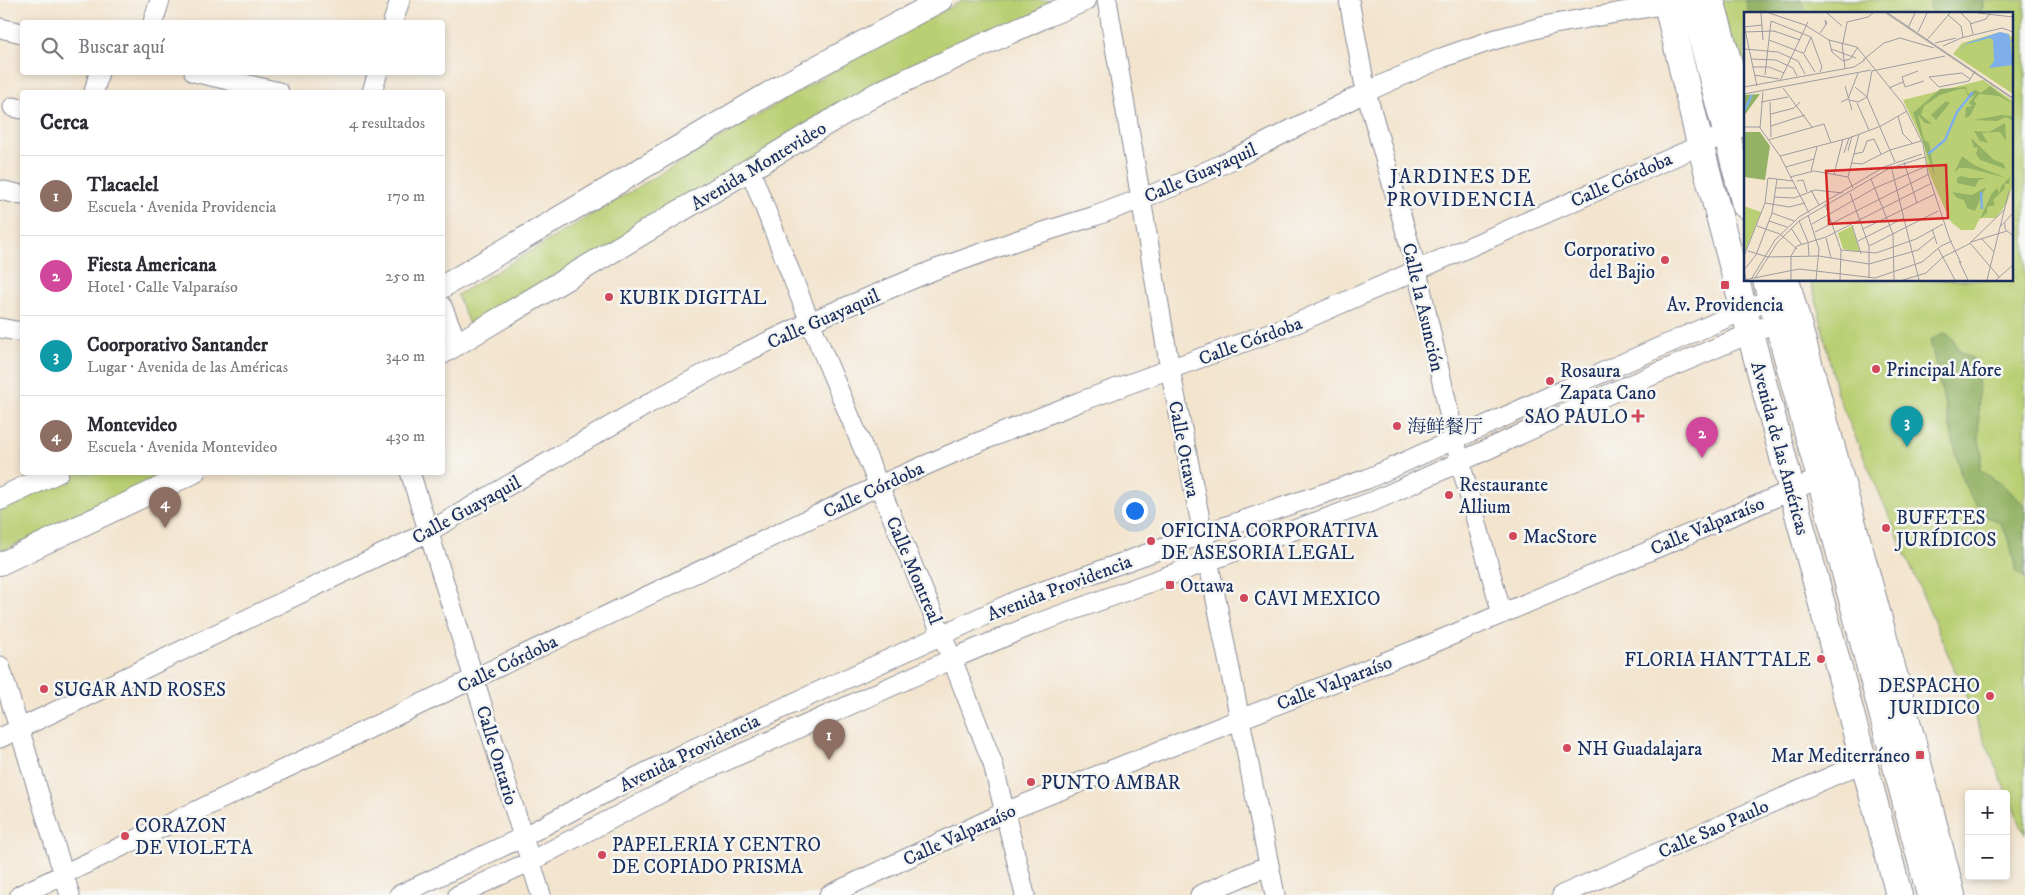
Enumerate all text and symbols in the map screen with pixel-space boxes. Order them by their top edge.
inset map [1744,12,2012,281]
search box [20,20,445,75]
icon: search [38,34,66,62]
text: Buscar aquí [78,36,164,59]
text: Cerca [40,110,88,136]
text: 4 resultados [349,113,425,133]
street label: Avenida Montevideo [687,117,831,216]
street label: Calle Guayaquil [1141,138,1261,209]
street label: Calle Córdoba [1567,148,1676,213]
district label: JARDINES DE PROVIDENCIA [1386,165,1536,213]
text: Tlacaelel [87,174,159,197]
text: 1 [53,186,59,206]
text: 170 m [387,186,425,206]
text: Escuela · Avenida Providencia [87,197,276,217]
place label: Corporativo del Bajio [1564,239,1655,284]
street label: Calle la Asunción [1397,241,1449,374]
text: Fiesta Americana [87,254,216,277]
marker: Corporativo del Bajio [1659,254,1671,266]
text: 2 [52,266,60,286]
text: 250 m [385,266,425,286]
text: Hotel · Calle Valparaíso [87,277,238,297]
marker: Av. Providencia [1719,279,1731,291]
street label: Calle Guayaquil [764,284,884,355]
place label: KUBIK DIGITAL [619,287,767,310]
marker: KUBIK DIGITAL [603,291,615,303]
place label: Av. Providencia [1666,294,1784,317]
street label: Calle Córdoba [1196,312,1305,371]
text: Coorporativo Santander [87,334,268,357]
text: 3 [53,346,59,366]
text: 340 m [386,346,425,366]
text: Lugar · Avenida de las Américas [87,357,288,377]
street label: Avenida de las Américas [1745,359,1814,538]
place label: Principal Afore [1886,359,2002,382]
place label: Rosaura Zapata Cano [1560,360,1656,405]
marker: Principal Afore [1870,363,1882,375]
marker: Rosaura Zapata Cano [1544,375,1556,387]
street label: Calle Ottawa [1163,399,1204,500]
place label: SAO PAULO [1524,406,1628,429]
pin: 3 [1891,406,1923,447]
marker: SAO PAULO [1632,410,1644,422]
text: Montevideo [87,414,177,437]
place label: 海鲜餐厅 [1407,416,1483,439]
pin: 2 [1686,417,1718,458]
marker: 海鲜餐厅 [1391,420,1403,432]
text: 4 [51,426,61,446]
text: 430 m [386,426,425,446]
text: Escuela · Avenida Montevideo [87,437,277,457]
street label: Calle Córdoba [820,457,928,524]
street label: Calle Guayaquil [408,471,526,551]
place label: Restaurante Allium [1459,474,1548,519]
pin: 4 [149,487,181,528]
marker: Restaurante Allium [1443,489,1455,501]
street label: Calle Valparaíso [1647,492,1768,561]
your location [1122,498,1148,524]
place label: BUFETES JURÍDICOS [1894,507,1997,552]
street label: Calle Montreal [881,513,947,628]
place label: OFICINA CORPORATIVA DE ASESORIA LEGAL [1161,520,1379,565]
marker: BUFETES JURÍDICOS [1880,522,1892,534]
place label: MacStore [1523,526,1597,549]
marker: MacStore [1507,530,1519,542]
marker: OFICINA CORPORATIVA DE ASESORIA LEGAL [1145,535,1157,547]
street label: Avenida Providencia [984,550,1135,627]
place label: Ottawa [1180,575,1234,598]
marker: Ottawa [1164,579,1176,591]
place label: CAVI MEXICO [1254,588,1380,611]
marker: CAVI MEXICO [1238,592,1250,604]
street label: Calle Córdoba [454,630,561,698]
place label: FLORIA HANTTALE [1624,649,1811,672]
street label: Calle Valparaíso [1274,651,1396,716]
marker: FLORIA HANTTALE [1815,653,1827,665]
place label: DESPACHO JURIDICO [1878,675,1980,720]
place label: SUGAR AND ROSES [54,679,226,702]
marker: SUGAR AND ROSES [38,683,50,695]
marker: DESPACHO JURIDICO [1984,690,1996,702]
street label: Calle Ontario [471,703,523,808]
street label: Avenida Providencia [616,709,764,797]
pin: 1 [813,719,845,760]
place label: NH Guadalajara [1577,738,1702,761]
marker: NH Guadalajara [1561,742,1573,754]
place label: Mar Mediterráneo [1771,745,1910,768]
marker: Mar Mediterráneo [1914,749,1926,761]
place label: PUNTO AMBAR [1041,772,1181,795]
marker: PUNTO AMBAR [1025,776,1037,788]
map controls [1965,790,2010,880]
button: + [1965,790,2010,835]
street label: Calle Sao Paulo [1655,795,1772,864]
street label: Calle Valparaíso [900,799,1020,872]
place label: CORAZON DE VIOLETA [135,815,253,860]
marker: CORAZON DE VIOLETA [119,830,131,842]
place label: PAPELERIA Y CENTRO DE COPIADO PRISMA [612,834,821,879]
button: − [1965,835,2010,880]
marker: PAPELERIA Y CENTRO DE COPIADO PRISMA [596,849,608,861]

